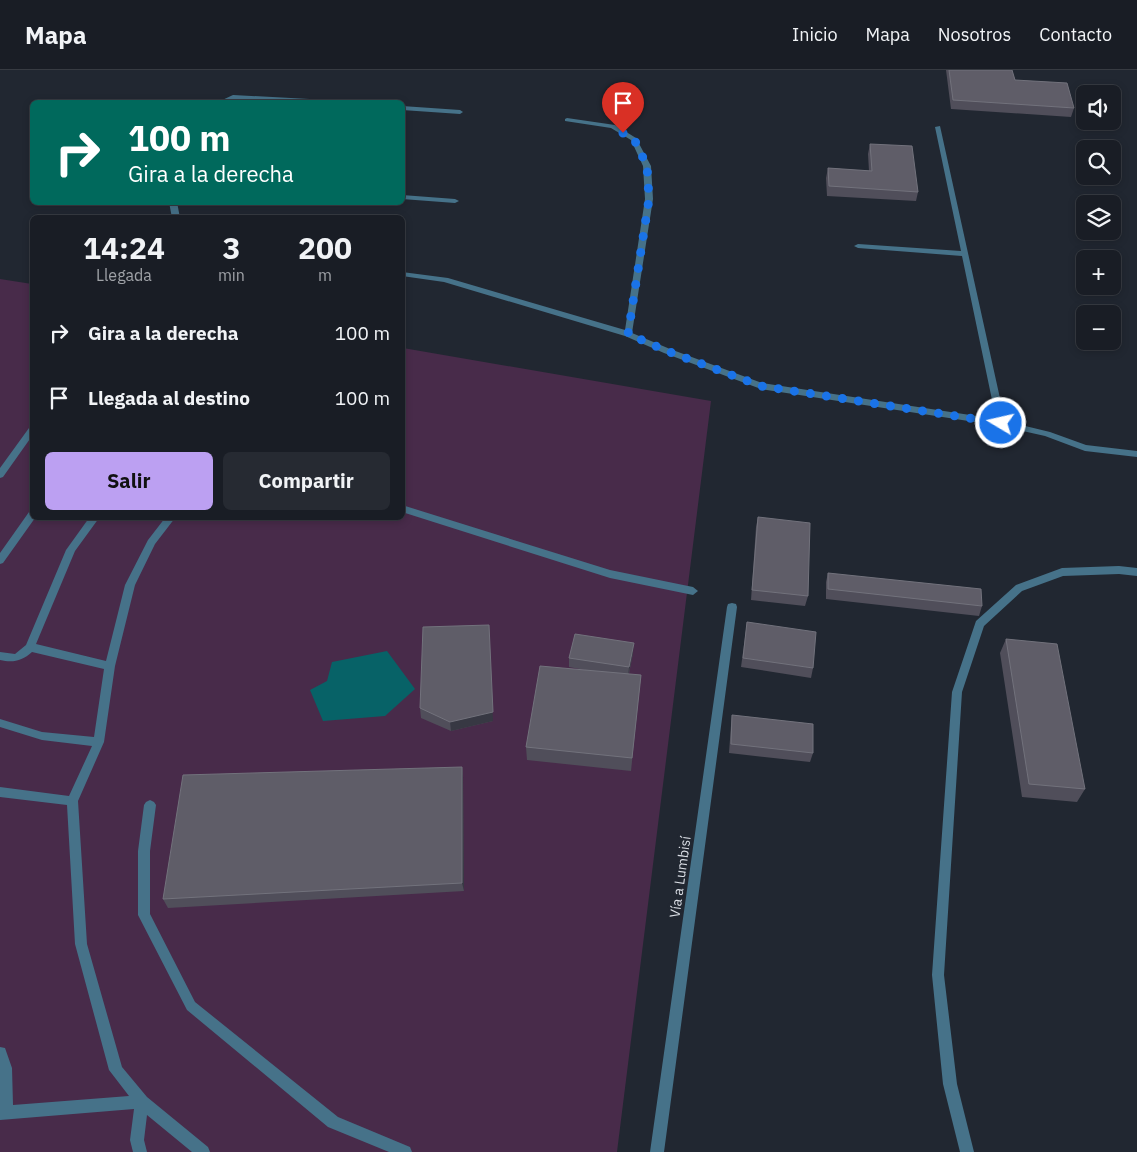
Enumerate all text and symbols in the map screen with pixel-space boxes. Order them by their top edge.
text: Mapa [25,19,87,51]
text: Inicio [792,23,838,46]
text: Mapa [866,23,910,46]
text: Nosotros [938,23,1011,46]
text: Contacto [1039,23,1112,46]
pin [602,82,644,133]
map controls [1076,85,1121,350]
button: sound [1076,85,1121,130]
icon: arrive [609,89,637,117]
text: 100 m [128,115,231,161]
icon: right [45,120,110,185]
button: search [1076,140,1121,185]
text: Gira a la derecha [128,159,294,188]
button: layers [1076,195,1121,240]
text: 14:24 [83,228,165,267]
text: 3 [222,228,240,267]
text: 200 [298,228,352,267]
button: + [1076,250,1121,295]
text: Llegada [96,265,152,285]
text: min [218,265,245,285]
text: m [318,265,332,285]
button: − [1076,305,1121,350]
icon: right [45,319,73,347]
text: Gira a la derecha [88,321,239,345]
text: 100 m [335,321,390,345]
icon: arrive [45,384,73,412]
text: Llegada al destino [88,386,250,410]
text: 100 m [335,386,390,410]
position arrow [974,396,1026,448]
button: Salir [45,452,213,510]
button: Compartir [223,452,390,510]
street label: Vía a Lumbisí [665,834,695,919]

